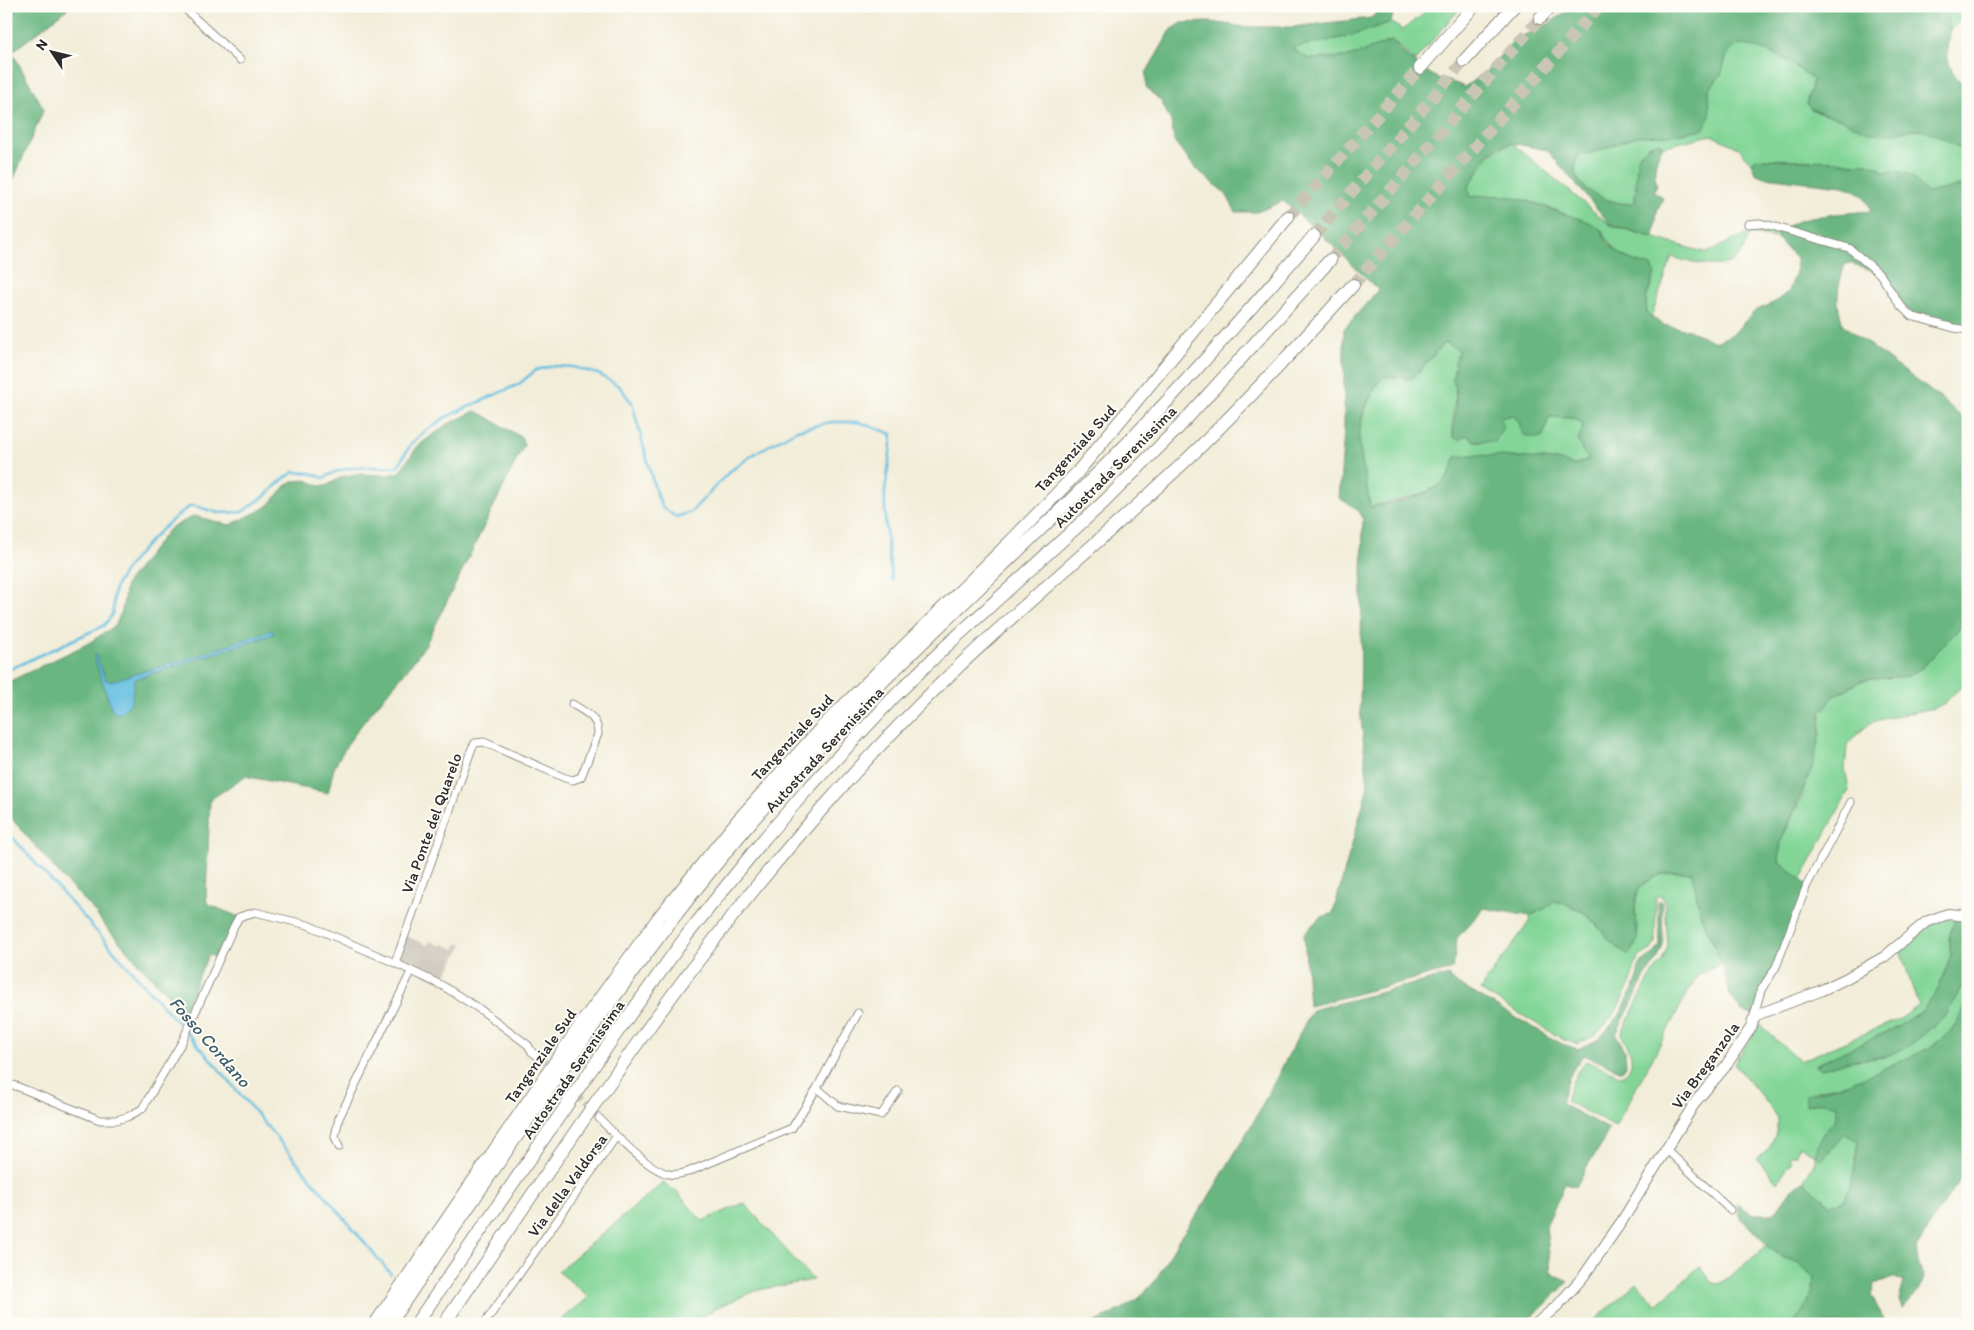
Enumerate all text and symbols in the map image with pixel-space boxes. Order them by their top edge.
north arrow [28,28,78,78]
text: N [32,36,51,54]
street label: Tangenziale Sud [1031,400,1120,496]
street label: Autostrada Serenissima [1050,401,1181,532]
street label: Autostrada Serenissima [761,682,888,816]
street label: Tangenziale Sud [747,690,838,785]
street label: Via Ponte del Quarelo [397,750,466,896]
water label: Fosso Cordano [165,992,256,1093]
street label: Autostrada Serenissima [518,996,629,1142]
street label: Tangenziale Sud [501,1005,580,1107]
street label: Via Breganzola [1667,1017,1744,1113]
street label: Via della Valdorsa [524,1129,612,1241]

